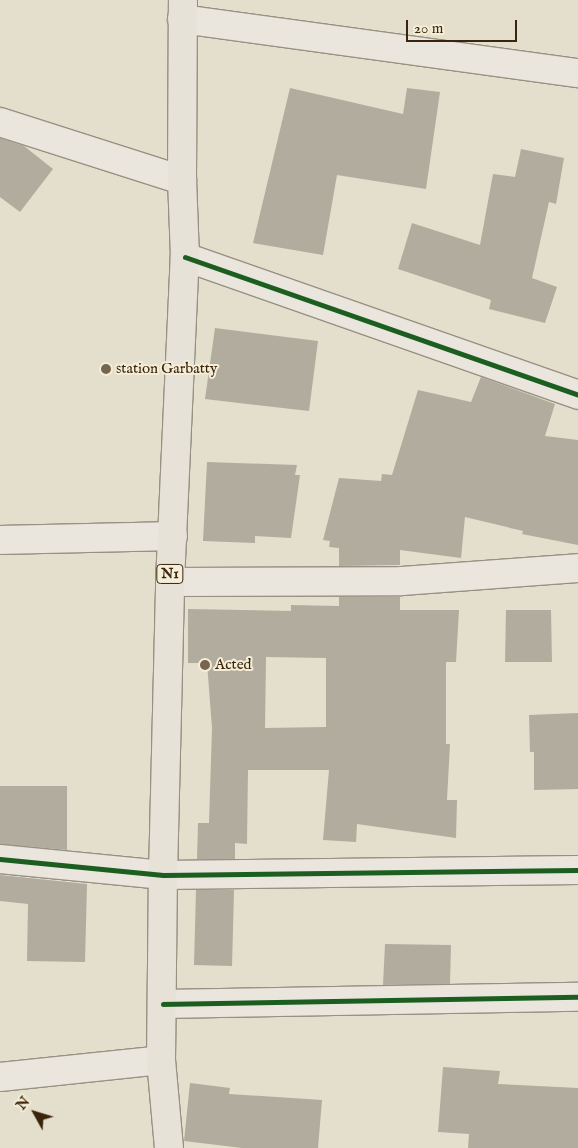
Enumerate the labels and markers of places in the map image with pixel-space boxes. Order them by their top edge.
place label: station Garbatty [116,360,217,378]
marker: station Garbatty [100,363,112,375]
place label: Acted [215,656,252,674]
marker: Acted [199,659,211,671]

